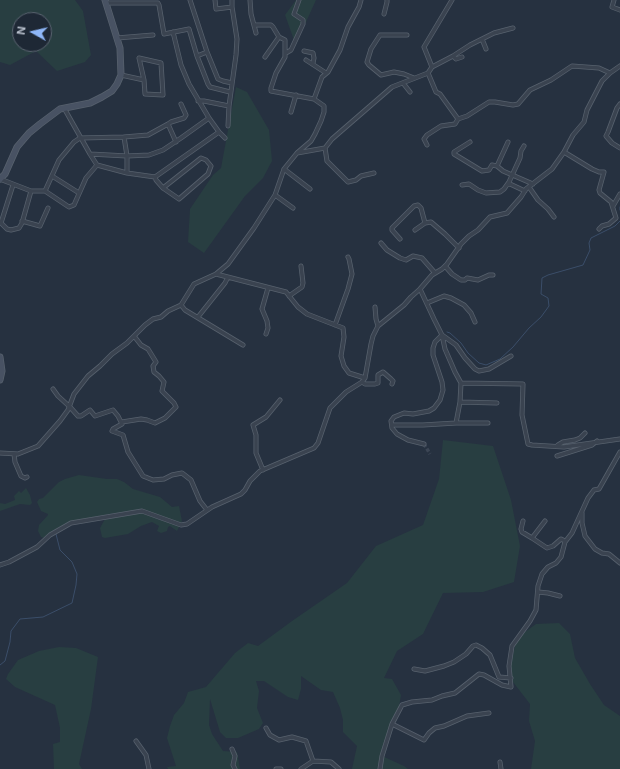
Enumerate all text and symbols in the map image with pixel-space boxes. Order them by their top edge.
north arrow [12,12,52,52]
text: N [14,25,29,36]

